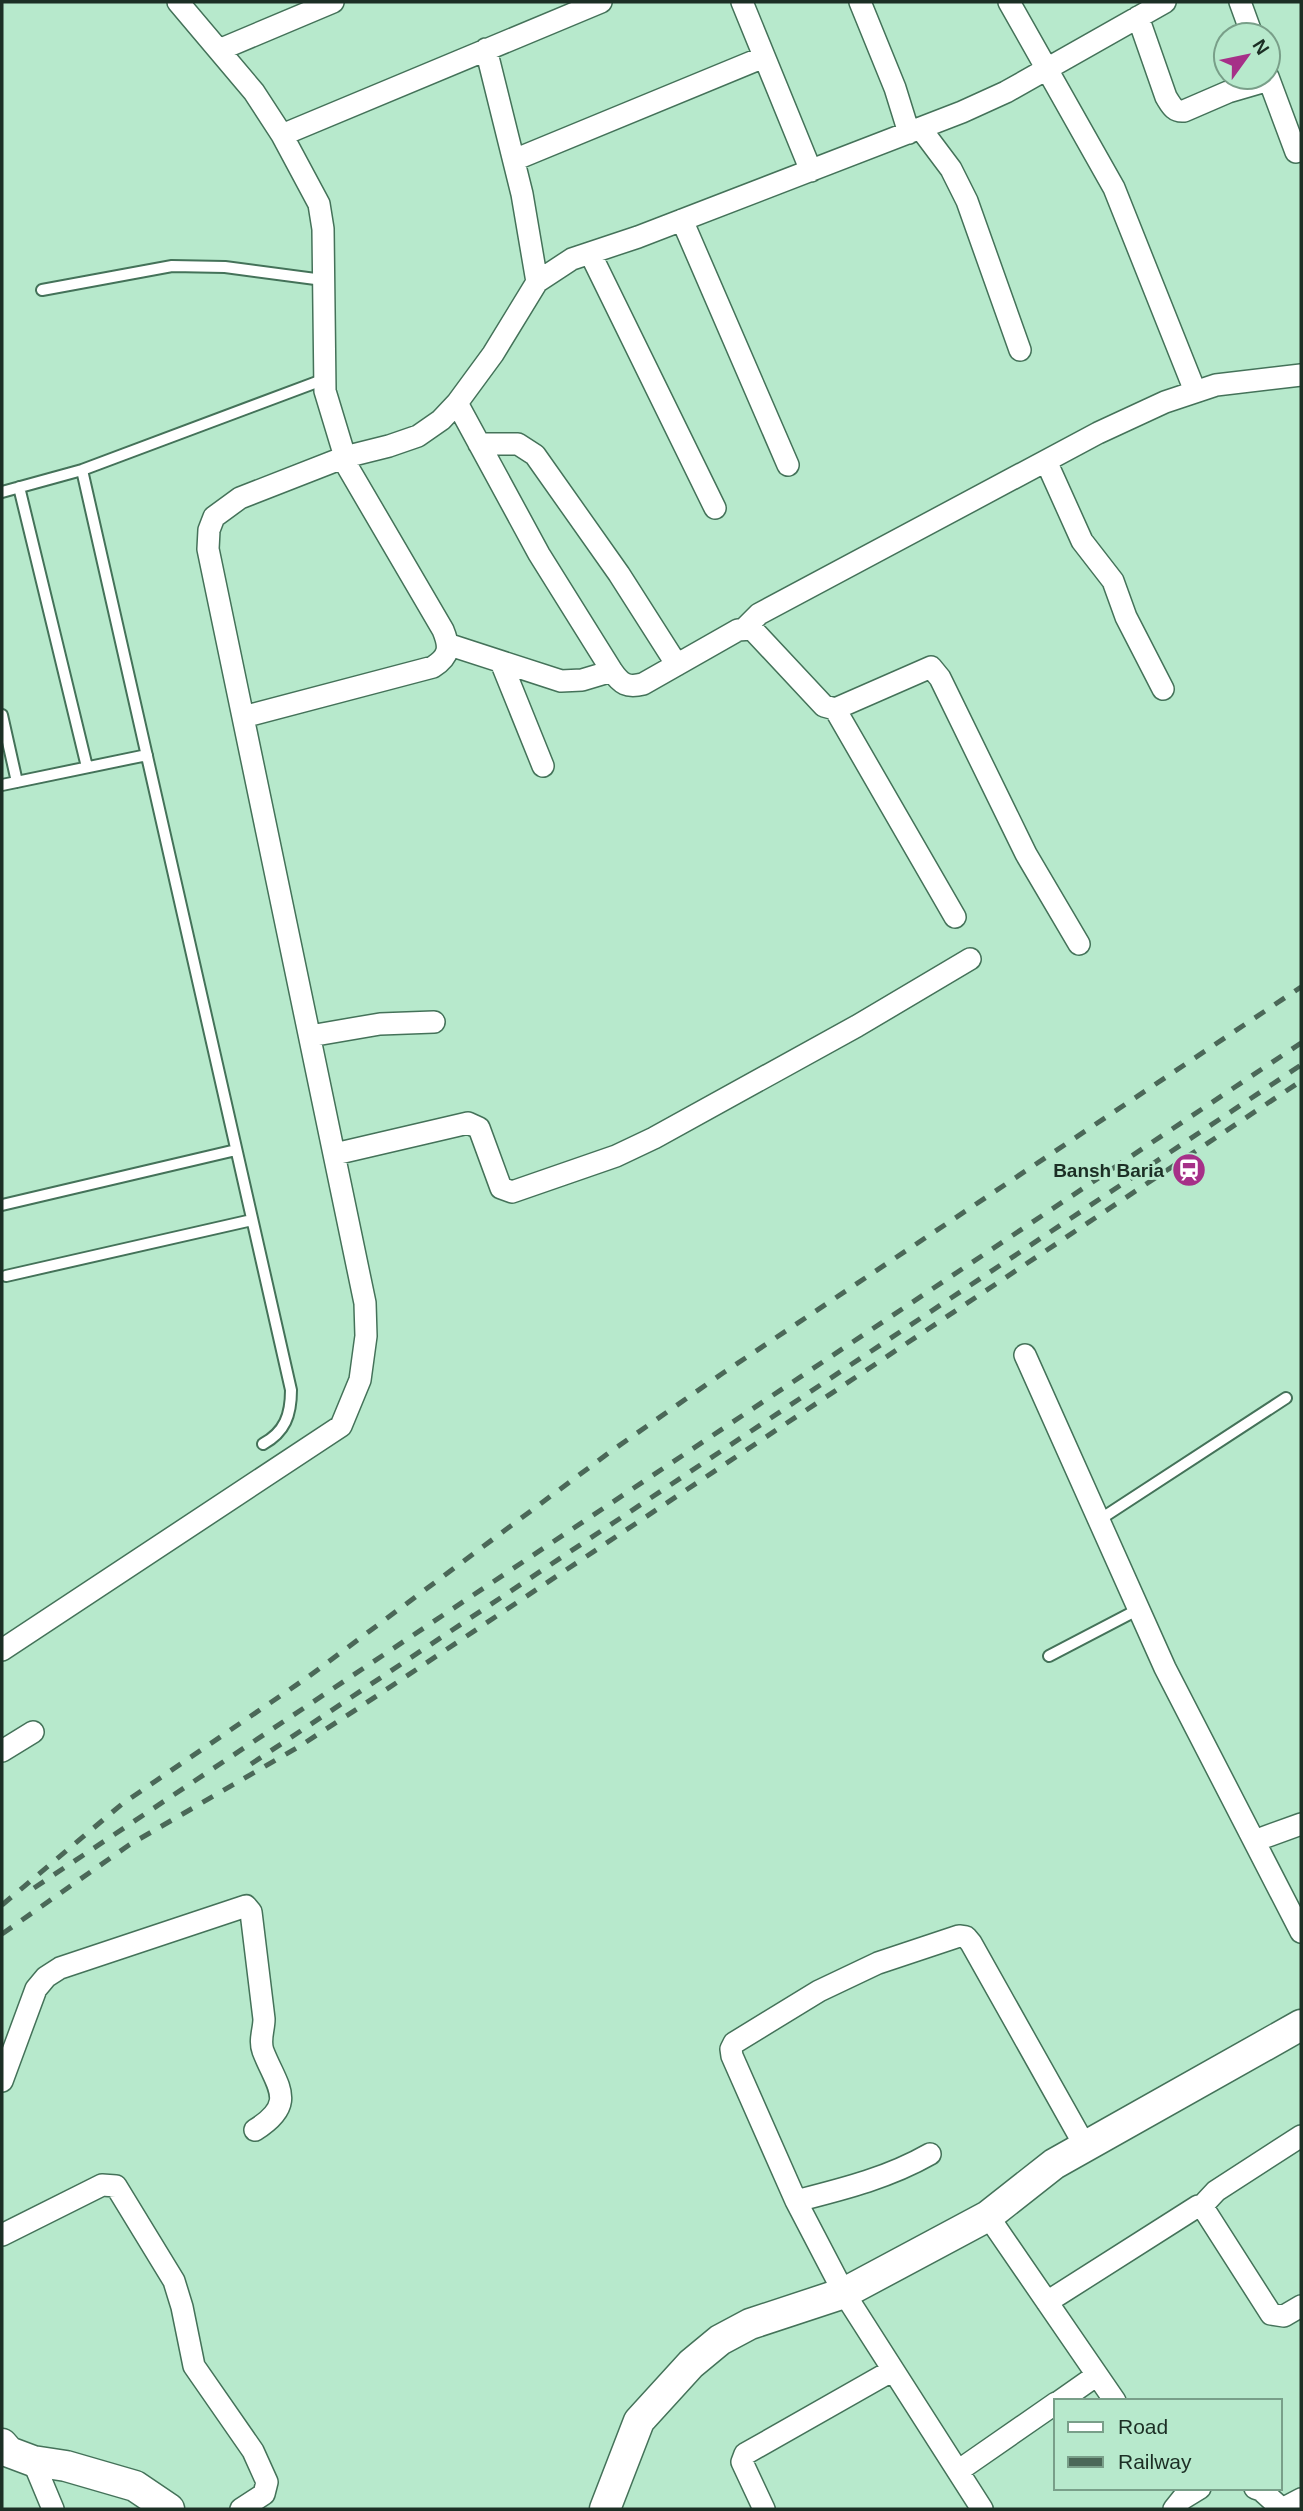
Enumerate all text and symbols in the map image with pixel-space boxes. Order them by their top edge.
north arrow [1212,21,1282,91]
text: N [1248,36,1273,58]
station icon: Bansh Baria [1170,1151,1208,1189]
place label: Bansh Baria [1053,1160,1164,1181]
legend [1054,2399,1282,2490]
text: Road [1118,2415,1168,2438]
text: Railway [1118,2450,1192,2473]

